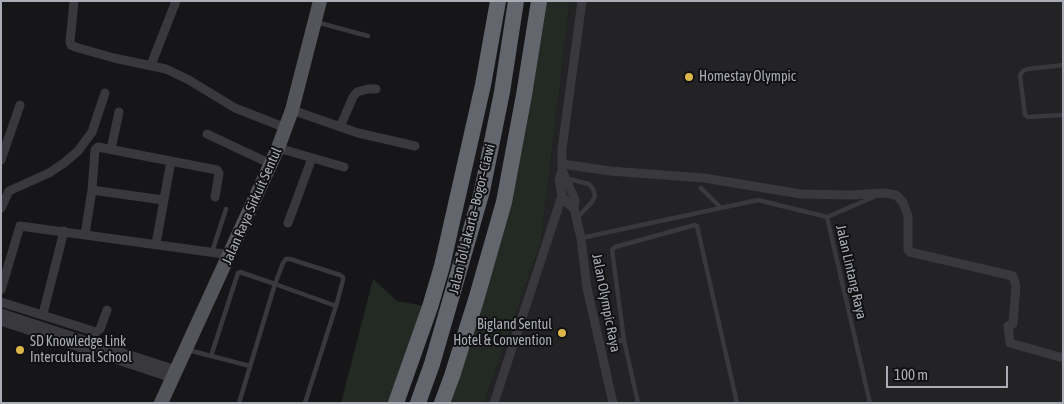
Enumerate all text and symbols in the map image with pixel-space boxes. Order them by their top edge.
place label: Homestay Olympic [699,69,796,85]
marker: Homestay Olympic [683,71,695,83]
street label: Jalan Tol Jakarta–Bogor–Ciawi [445,142,499,296]
street label: Jalan Raya Sirkuit Sentul [219,145,285,267]
street label: Jalan Lintang Raya [832,223,870,321]
street label: Jalan Olympic Raya [588,252,624,354]
place label: Bigland Sentul Hotel & Convention [453,317,552,350]
marker: Bigland Sentul Hotel & Convention [556,327,568,339]
place label: SD Knowledge Link Intercultural School [30,334,132,367]
marker: SD Knowledge Link Intercultural School [14,344,26,356]
scale bar [889,356,1012,388]
text: 100 m [894,366,928,383]

